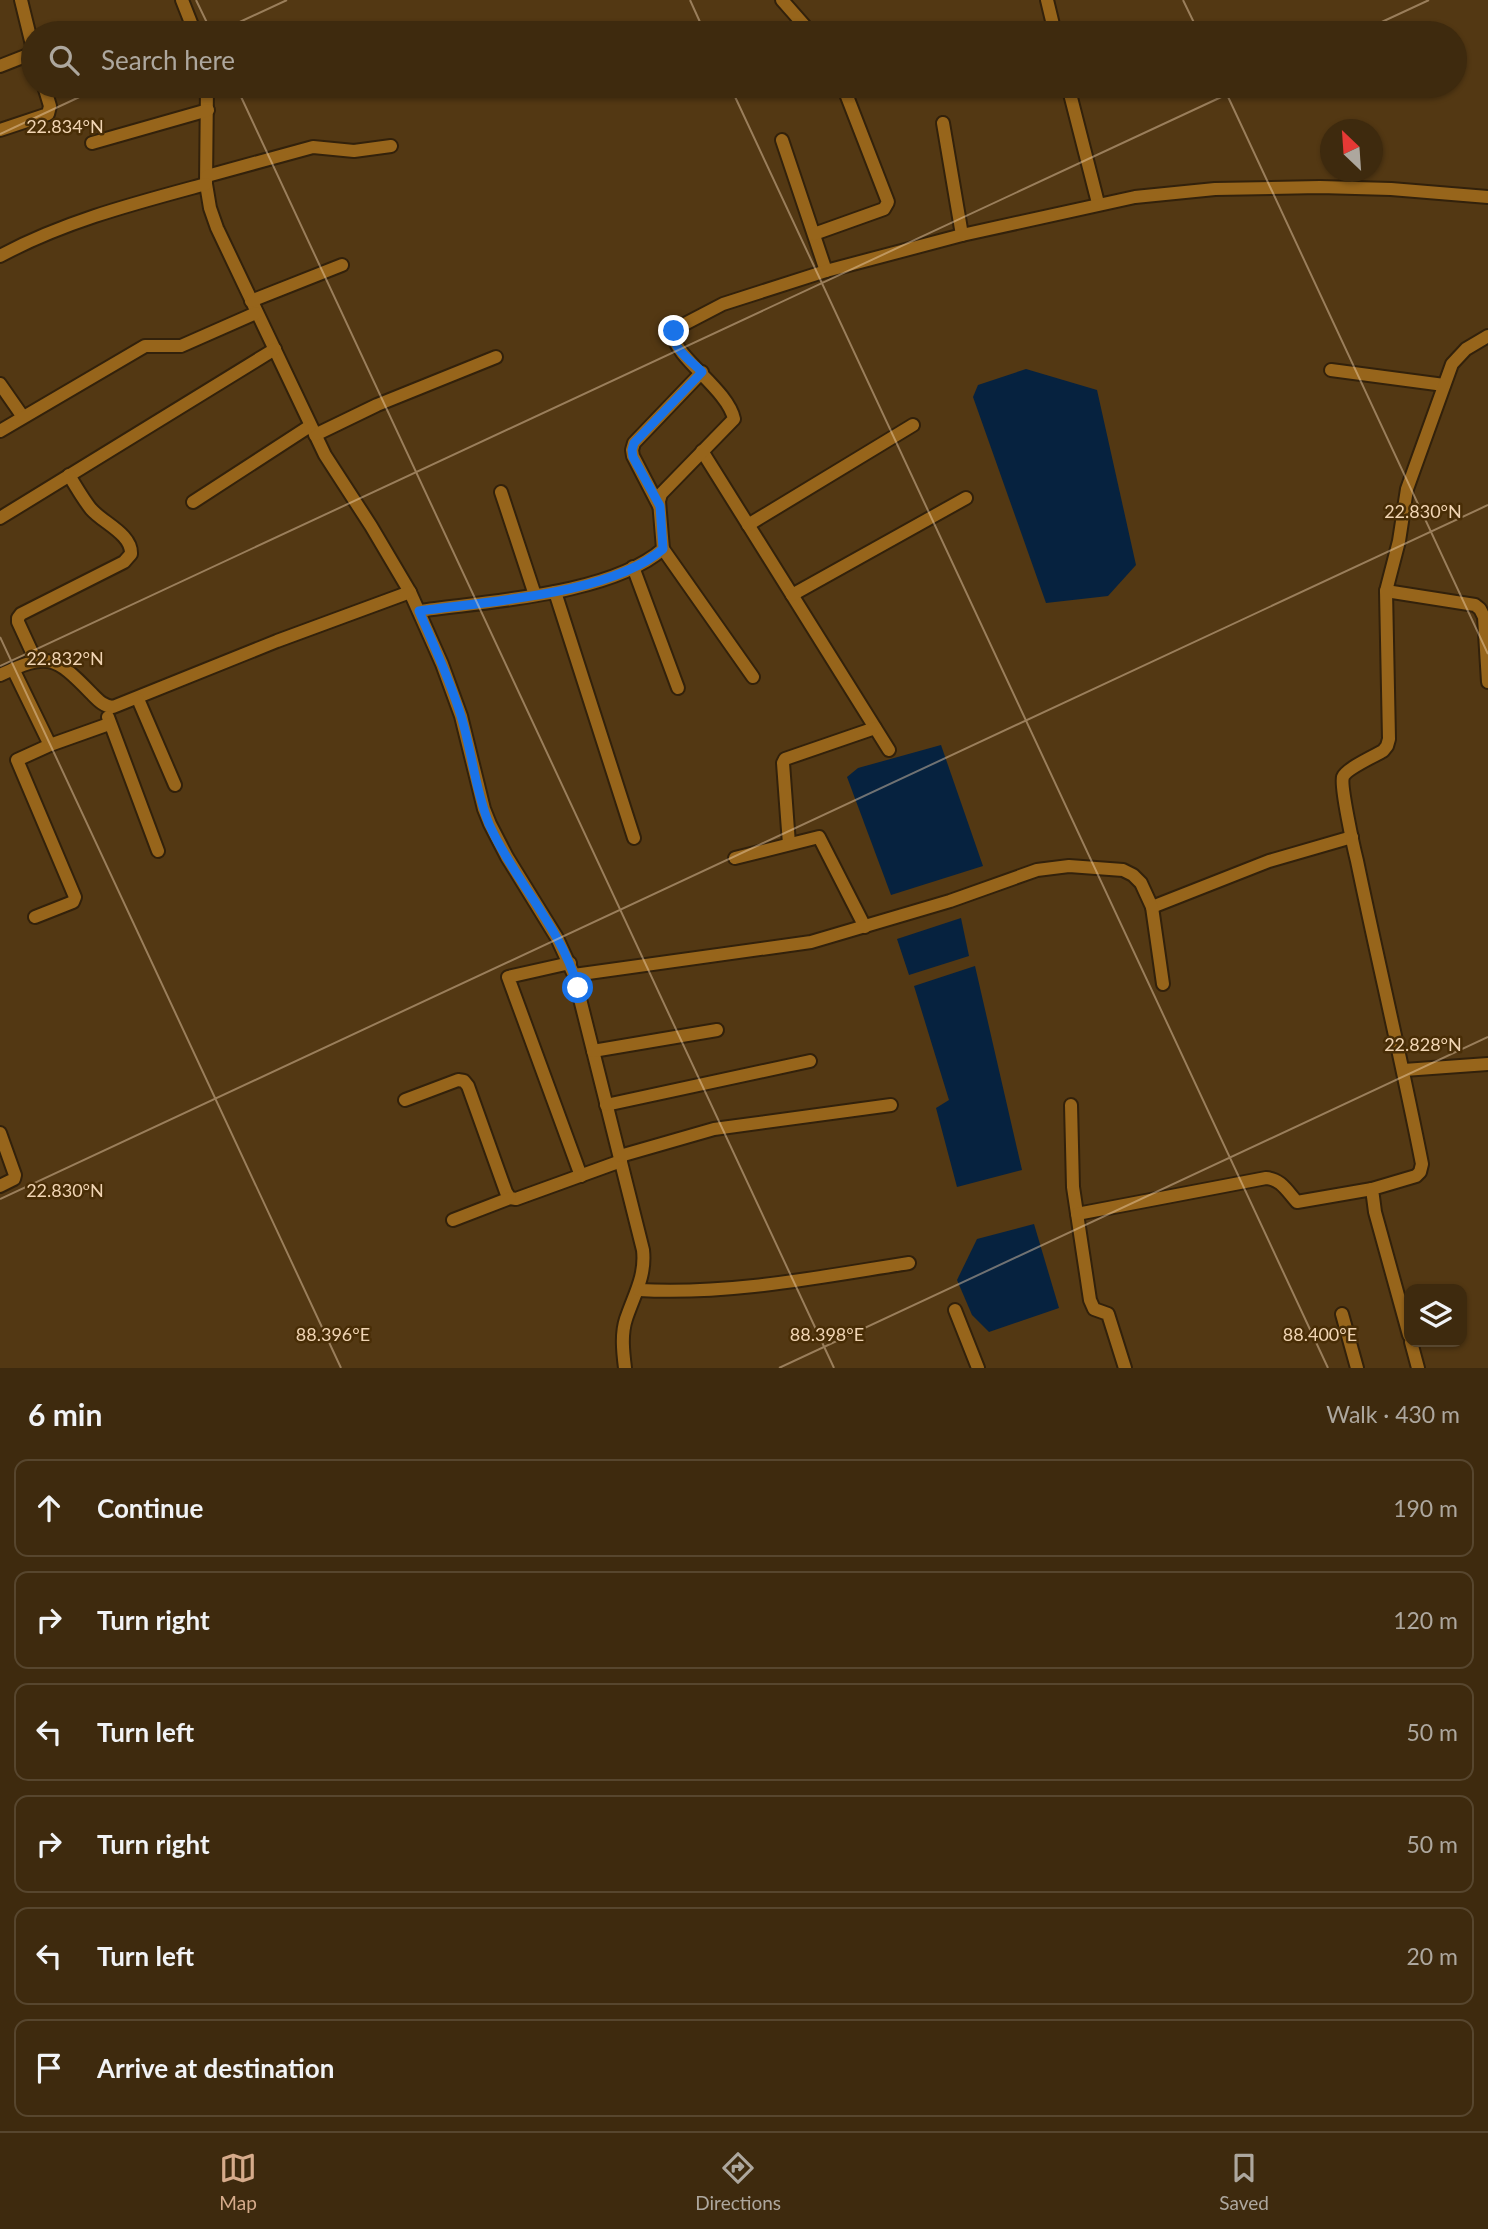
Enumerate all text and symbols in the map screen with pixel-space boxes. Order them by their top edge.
search box [21,21,1467,98]
icon: search [45,41,83,79]
text: Search here [101,44,235,76]
text: 22.834°N [26,115,104,137]
north arrow [1320,119,1383,182]
route end [658,315,689,346]
text: 22.830°N [1384,500,1462,522]
text: 22.832°N [26,647,104,669]
route start [562,972,593,1003]
text: 22.828°N [1384,1033,1462,1055]
text: 22.830°N [26,1179,104,1201]
map controls [1404,1284,1467,1347]
button: layers [1404,1284,1467,1347]
text: 88.396°E [296,1323,370,1345]
text: 88.398°E [790,1323,864,1345]
text: 88.400°E [1283,1323,1357,1345]
text: 6 min [28,1396,102,1432]
text: Walk · 430 m [1326,1400,1460,1428]
icon: ahead [30,1489,68,1527]
text: Continue [97,1492,203,1524]
text: 190 m [1393,1494,1458,1522]
icon: right [30,1601,68,1639]
text: Turn right [97,1604,210,1636]
text: 120 m [1393,1606,1458,1634]
icon: left [30,1713,68,1751]
text: Turn left [97,1716,194,1748]
text: 50 m [1407,1718,1458,1746]
icon: right [30,1825,68,1863]
text: Turn right [97,1828,210,1860]
text: 50 m [1407,1830,1458,1858]
icon: left [30,1937,68,1975]
text: Turn left [97,1940,194,1972]
text: 20 m [1407,1942,1458,1970]
icon: arrive [30,2049,68,2087]
text: Arrive at destination [97,2052,334,2084]
tab: Map [219,2149,257,2214]
tab: Directions [695,2149,781,2214]
tab: Saved [1219,2149,1269,2214]

